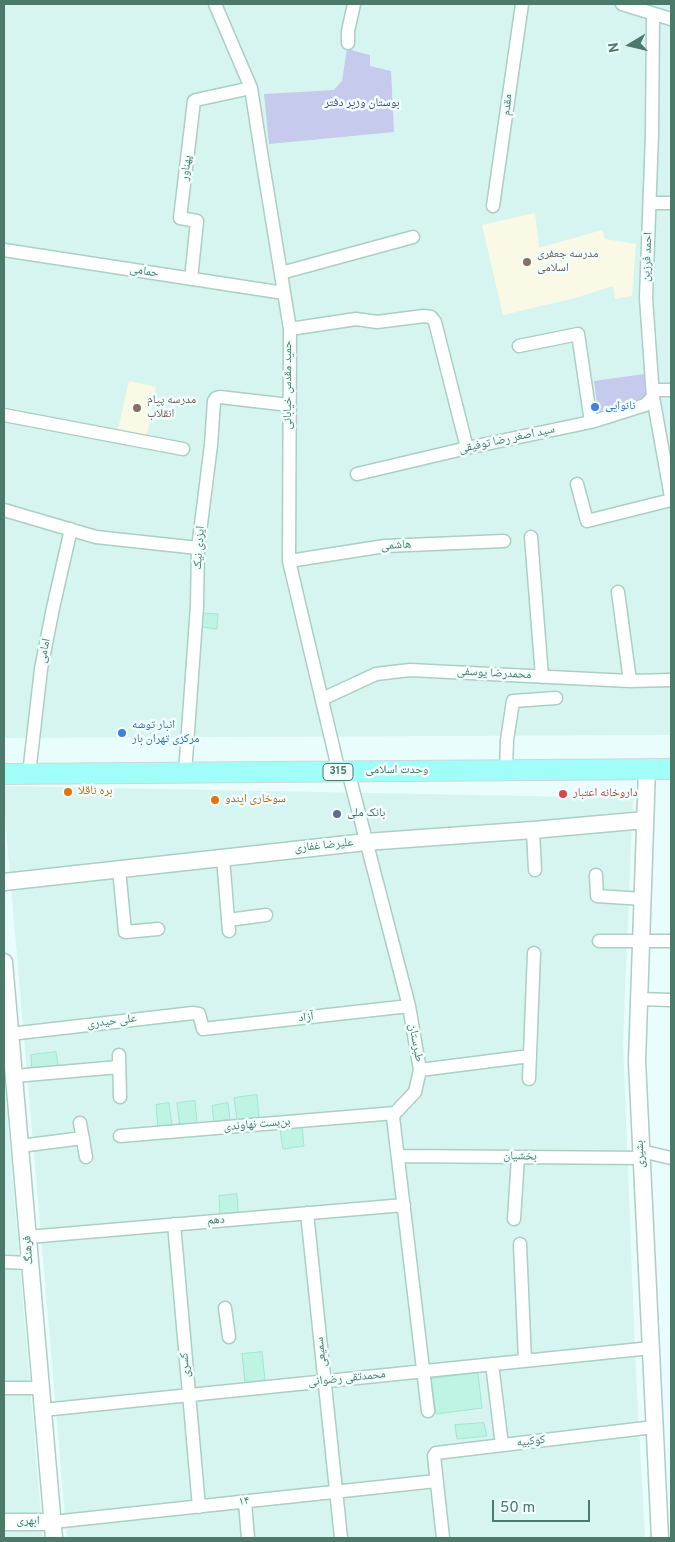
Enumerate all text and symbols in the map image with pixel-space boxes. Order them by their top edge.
north arrow [605,20,655,70]
text: N [606,41,624,54]
street label: مقدم [500,94,516,116]
park label: بوستان وزیر دفتر [324,97,400,111]
street label: پهناور [178,154,196,182]
street label: احمد فرزین [640,232,656,282]
place label: مدرسه جعفری اسلامی [537,248,598,276]
marker: مدرسه جعفری اسلامی [521,256,533,268]
street label: حمامی [128,263,160,281]
street label: حمید مقدس خیابانی [282,340,296,430]
place label: مدرسه پیام انقلاب [147,394,196,422]
place label: نانوایی [605,400,635,414]
marker: نانوایی [589,401,601,413]
marker: مدرسه پیام انقلاب [131,402,143,414]
street label: سید اصغر رضا توفیقی [458,423,556,457]
street label: ایزدی نیک [191,526,209,570]
street label: هاشمی [380,538,412,554]
street label: امامی [36,637,54,665]
street label: محمدرضا یوسفی [456,665,532,683]
place label: انبار توشه مرکزی تهران بار [132,719,200,747]
marker: انبار توشه مرکزی تهران بار [116,727,128,739]
road number: 315 [323,764,353,780]
street label: وحدت اسلامی [366,764,428,778]
place label: بره ناقلا [78,785,113,799]
marker: بره ناقلا [62,786,74,798]
place label: داروخانه اعتبار [573,787,638,801]
marker: داروخانه اعتبار [557,788,569,800]
place label: سوخاری ایندو [225,793,286,807]
marker: سوخاری ایندو [209,794,221,806]
place label: بانک ملی [347,807,385,821]
marker: بانک ملی [331,808,343,820]
street label: علیرضا غفاری [294,836,354,856]
street label: آزاد [298,1010,314,1026]
street label: علی حیدری [86,1012,138,1032]
street label: طبرستان [405,1023,425,1063]
street label: بن‌بست نهاوندی [223,1115,291,1135]
street label: بشیری [633,1140,649,1168]
street label: بخشیان [503,1150,537,1164]
street label: دهم [207,1213,225,1229]
street label: فرهنگ [21,1235,37,1265]
street label: سمیعی [313,1336,331,1368]
street label: کسری [178,1352,194,1378]
street label: محمدتقی رضوانی [307,1368,387,1390]
street label: کوکبیه [516,1433,546,1451]
scale bar [495,1490,592,1522]
street label: ۱۴ [238,1494,250,1510]
text: 50 m [500,1499,535,1518]
street label: ابهری [17,1515,39,1529]

